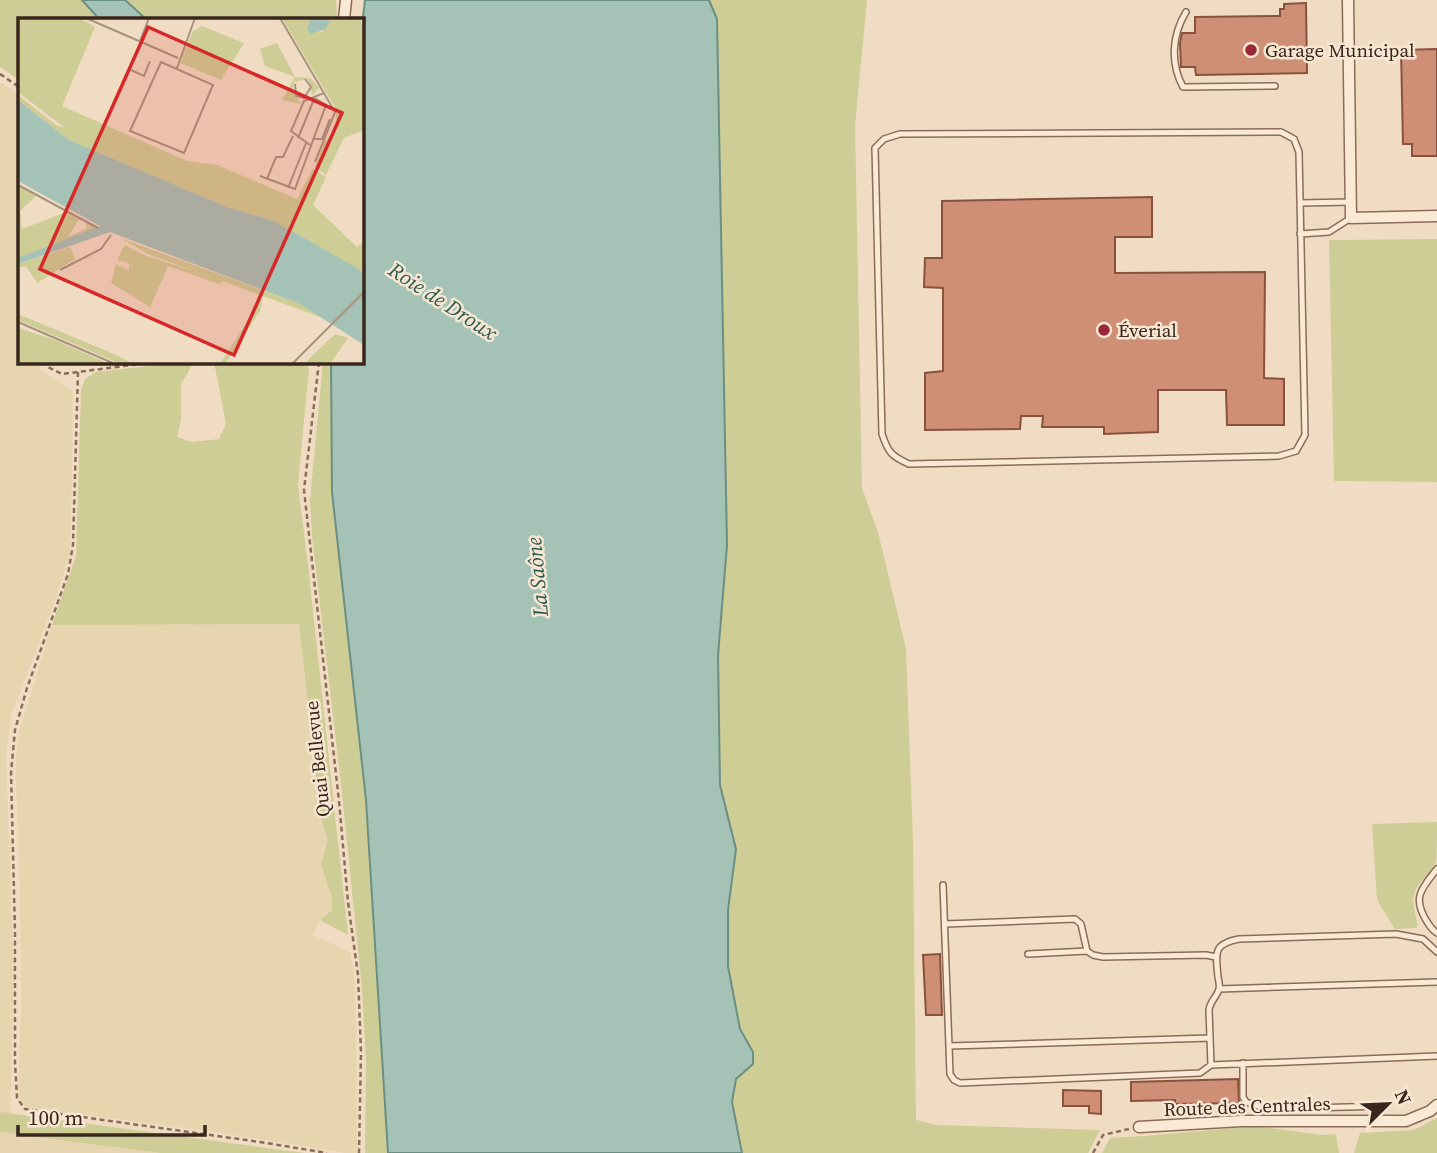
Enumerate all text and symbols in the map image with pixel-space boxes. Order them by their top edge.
inset map [18,18,364,364]
place label: Garage Municipal [1265,37,1415,63]
marker: Garage Municipal [1243,42,1259,58]
water label: Roie de Droux [382,255,504,347]
place label: Éverial [1118,317,1177,343]
marker: Éverial [1096,322,1112,338]
water label: La Saône [519,536,555,619]
street label: Quai Bellevue [298,700,336,818]
north arrow [1353,1069,1423,1139]
text: N [1389,1085,1418,1109]
street label: Route des Centrales [1163,1090,1331,1122]
scale bar [18,1094,205,1138]
text: 100 m [28,1103,83,1132]

